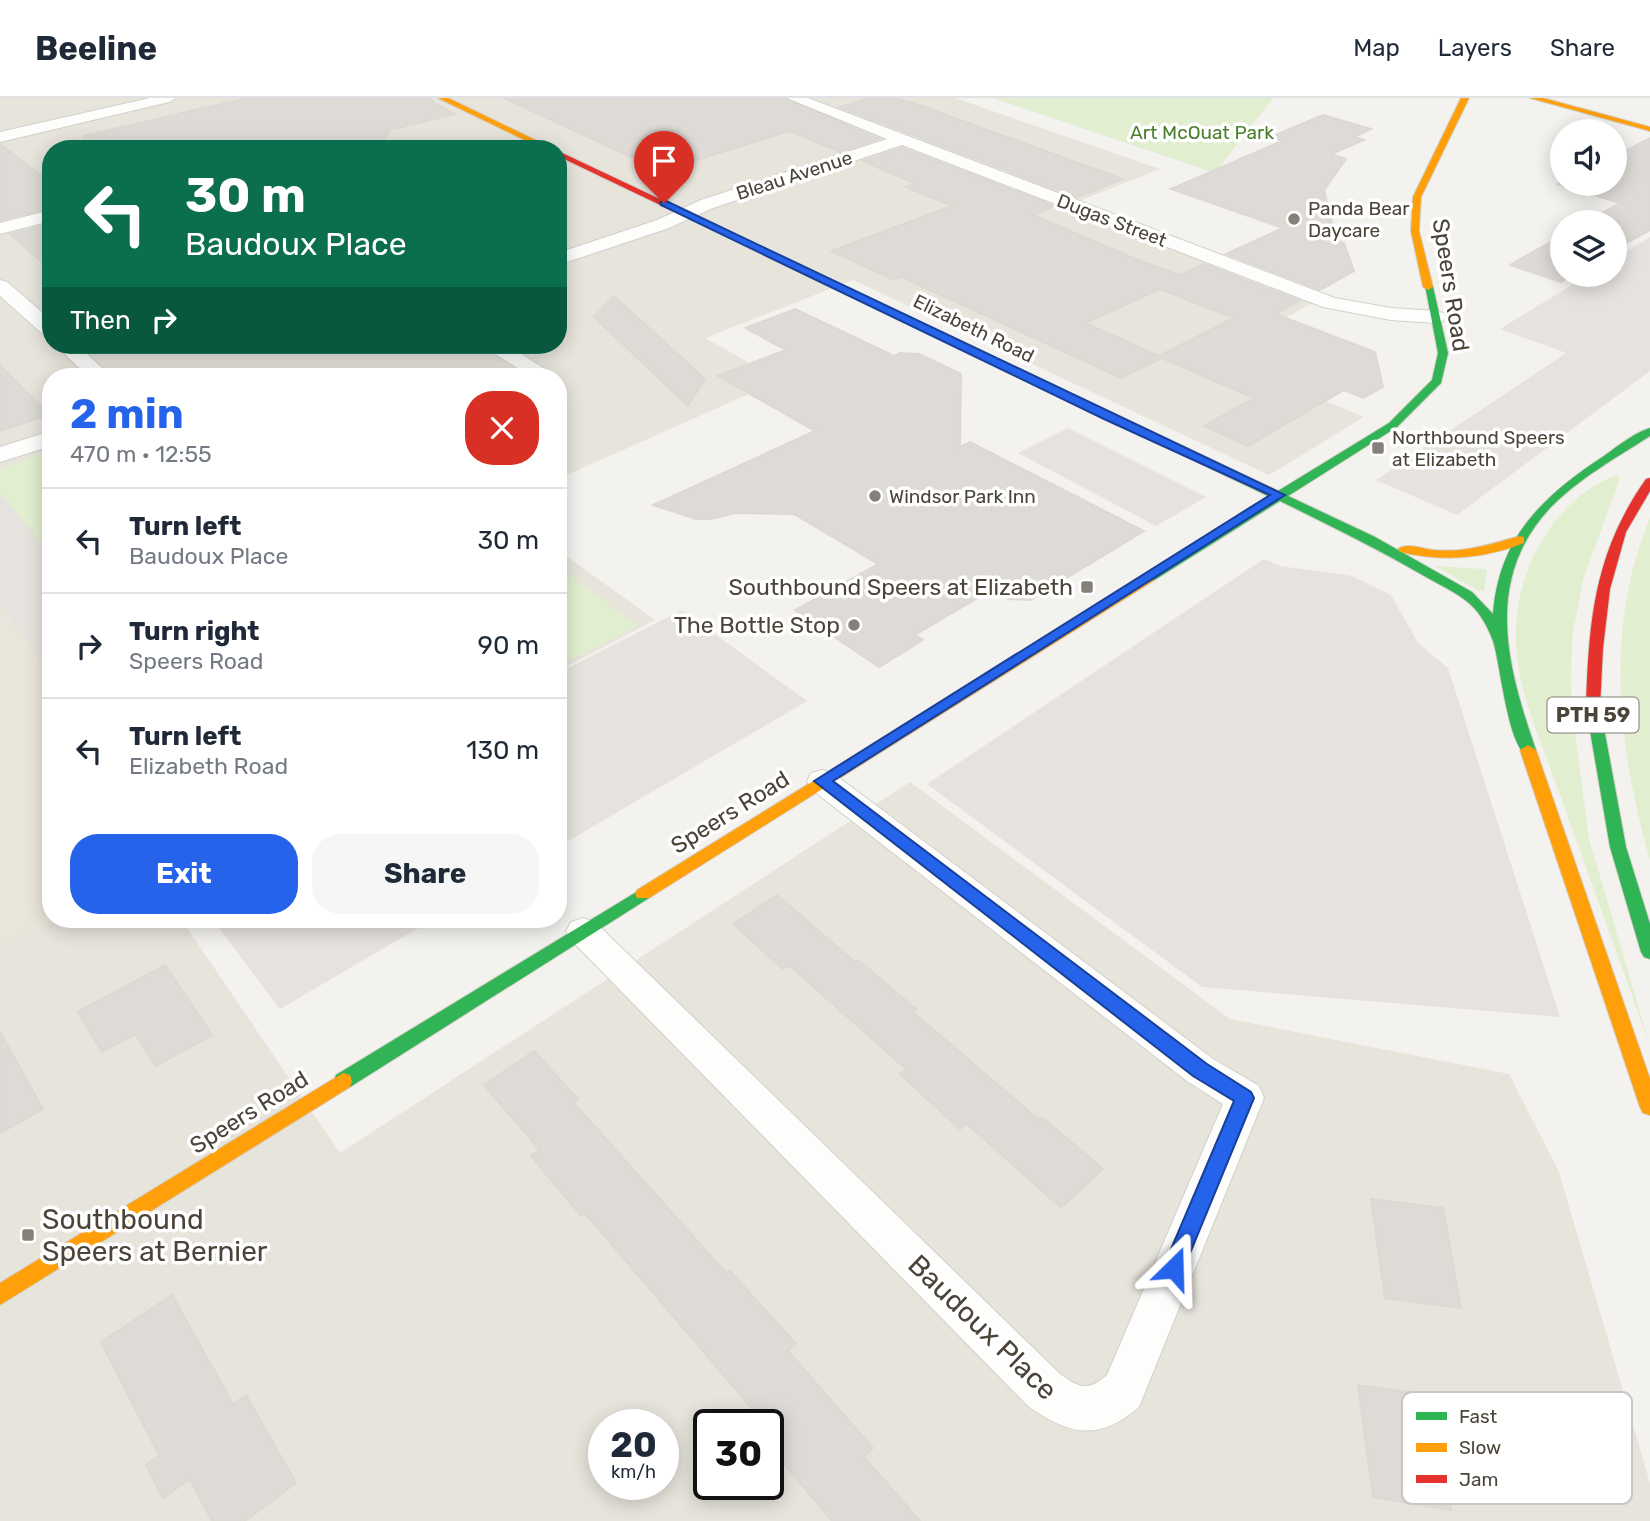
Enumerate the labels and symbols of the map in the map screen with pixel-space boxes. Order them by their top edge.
park label: Art McOuat Park [1130,121,1274,144]
pin [634,131,694,203]
street label: Bleau Avenue [733,146,855,205]
street label: Dugas Street [1054,189,1170,252]
place label: Panda Bear Daycare [1308,197,1410,242]
marker: Panda Bear Daycare [1286,211,1302,227]
street label: Speers Road [1427,216,1475,354]
street label: Elizabeth Road [910,289,1038,368]
place label: Northbound Speers at Elizabeth [1392,426,1565,471]
marker: Northbound Speers at Elizabeth [1370,440,1386,456]
place label: Windsor Park Inn [889,485,1036,508]
marker: Windsor Park Inn [867,488,883,504]
place label: Southbound Speers at Elizabeth [729,573,1073,601]
marker: Southbound Speers at Elizabeth [1079,579,1095,595]
place label: The Bottle Stop [674,611,840,639]
marker: The Bottle Stop [846,617,862,633]
road number: PTH 59 [1548,698,1638,732]
street label: Speers Road [666,765,794,859]
street label: Speers Road [185,1065,313,1159]
place label: Southbound Speers at Bernier [42,1203,268,1268]
marker: Southbound Speers at Bernier [20,1227,36,1243]
position arrow [1137,1231,1211,1305]
street label: Baudoux Place [901,1248,1064,1407]
legend [1402,1392,1632,1504]
text: Fast [1459,1405,1498,1428]
speed limit sign: 30 [693,1409,784,1500]
text: Slow [1459,1436,1501,1459]
text: Jam [1459,1468,1498,1491]

